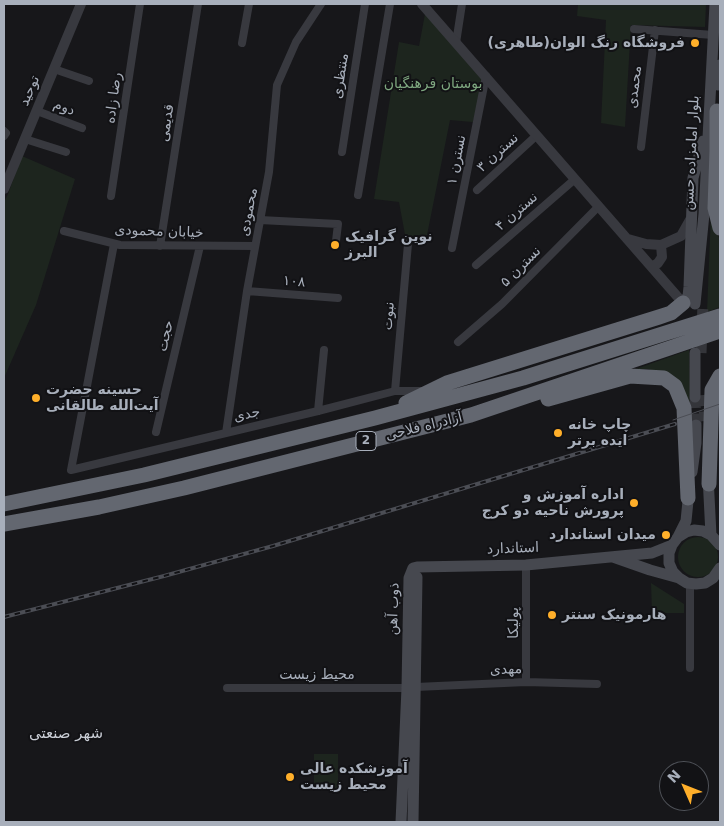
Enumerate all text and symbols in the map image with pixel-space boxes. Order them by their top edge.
place label: فروشگاه رنگ الوان(طاهری) [488,35,685,51]
marker: فروشگاه رنگ الوان(طاهری) [689,37,701,49]
street label: منتظری [329,52,353,100]
street label: محمدی [624,65,646,109]
street label: رضا زاده [102,71,126,125]
street label: توحید [16,73,44,109]
park label: بوستان فرهنگیان [384,76,482,92]
street label: بلوار امامزاده حسن [681,95,703,211]
street label: دوم [51,96,77,120]
street label: قدیمی [156,103,178,143]
street label: نسترن ۳ [474,130,522,176]
street label: نسترن ۱ [444,134,470,186]
street label: محمودی [236,186,262,238]
street label: نسترن ۴ [492,189,542,235]
street label: خیابان محمودی [114,222,204,242]
place label: نوین گرافیک البرز [345,229,433,262]
marker: نوین گرافیک البرز [329,239,341,251]
street label: نسترن ۵ [497,243,545,291]
street label: ۱۰۸ [282,273,306,291]
street label: نبوت [379,301,399,331]
street label: حجت [154,319,178,353]
place label: حسینه حضرت آیت‌الله طالقانی [46,382,158,414]
marker: حسینه حضرت آیت‌الله طالقانی [30,392,42,404]
street label: جدی [232,404,262,426]
street label: آزادراه فلاحی [384,409,464,445]
place label: چاپ خانه ایده برتر [568,417,631,450]
marker: چاپ خانه ایده برتر [552,427,564,439]
road number: 2 [356,432,376,451]
place label: اداره آموزش و پرورش ناحیه دو کرج [482,487,624,520]
marker: اداره آموزش و پرورش ناحیه دو کرج [628,497,640,509]
place label: میدان استاندارد [549,527,656,543]
marker: میدان استاندارد [660,529,672,541]
street label: استاندارد [487,540,539,558]
street label: ذوب آهن [385,582,403,636]
street label: پولیکا [506,607,522,639]
place label: هارمونیک سنتر [562,607,667,623]
marker: هارمونیک سنتر [546,609,558,621]
street label: مهدی [490,661,522,679]
street label: محیط زیست [279,667,355,683]
district label: شهر صنعتی [29,725,103,743]
place label: آموزشکده عالی محیط زیست [300,761,408,794]
north arrow [659,761,709,811]
text: N [664,767,684,786]
marker: آموزشکده عالی محیط زیست [284,771,296,783]

